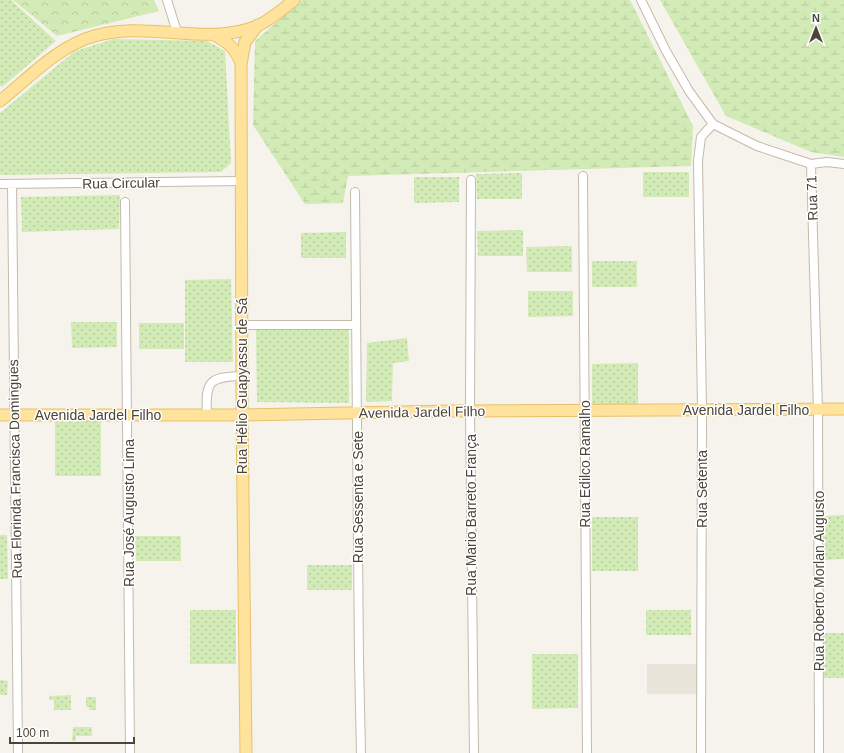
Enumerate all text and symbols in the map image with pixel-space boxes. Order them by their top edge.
north arrow [796,8,836,48]
text: N [812,12,820,24]
street label: Rua Circular [82,174,160,192]
street label: Rua 71 [803,175,821,221]
street label: Rua Hélio Guapyassu de Sá [234,297,250,474]
street label: Rua Florinda Francisca Domingues [5,359,25,579]
street label: Rua Edilco Ramalho [577,400,593,528]
street label: Avenida Jardel Filho [683,402,810,418]
street label: Avenida Jardel Filho [359,403,486,421]
street label: Avenida Jardel Filho [35,407,162,423]
street label: Rua Sessenta e Sete [350,431,366,563]
street label: Rua Mario Barreto França [463,434,479,596]
street label: Rua José Augusto Lima [121,439,137,587]
street label: Rua Setenta [694,450,710,528]
street label: Rua Roberto Morlan Augusto [811,491,827,671]
scale bar [10,719,134,745]
text: 100 m [16,726,49,740]

